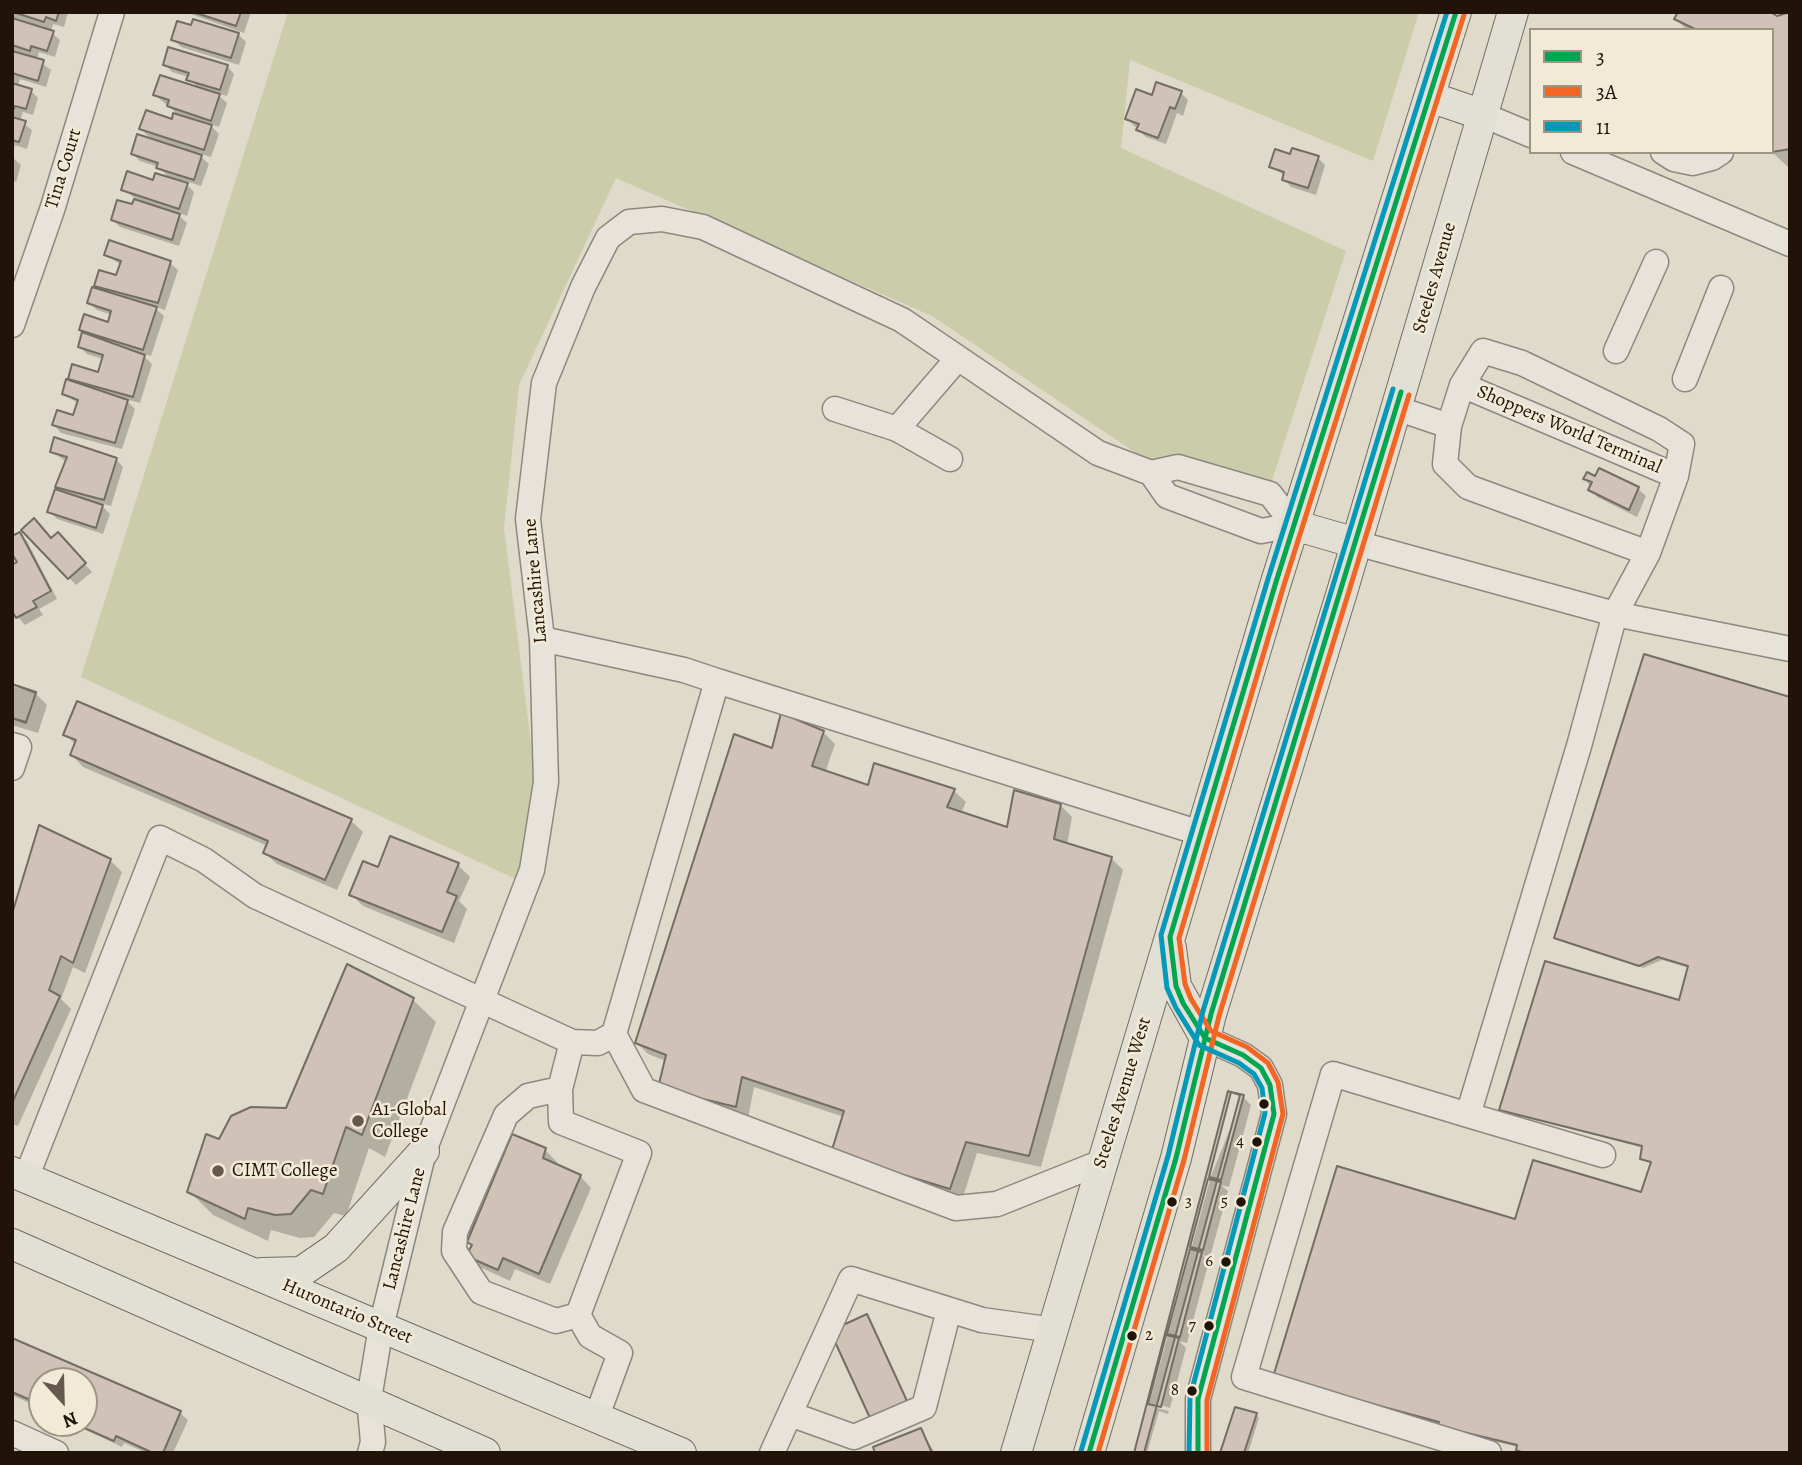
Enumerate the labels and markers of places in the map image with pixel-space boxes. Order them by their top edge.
unlabelled marker [1257,1097,1271,1111]
place label: A1-Global College [372,1099,447,1143]
marker: A1-Global College [350,1113,366,1129]
place label: 4 [1236,1132,1244,1152]
marker: 4 [1250,1135,1264,1149]
place label: CIMT College [232,1160,337,1182]
marker: CIMT College [210,1163,226,1179]
place label: 3 [1185,1192,1192,1212]
place label: 5 [1221,1192,1228,1212]
marker: 3 [1165,1195,1179,1209]
marker: 5 [1234,1195,1248,1209]
place label: 6 [1205,1252,1213,1272]
marker: 6 [1219,1255,1233,1269]
place label: 7 [1189,1316,1196,1336]
marker: 7 [1202,1319,1216,1333]
place label: 2 [1145,1326,1153,1346]
marker: 2 [1125,1329,1139,1343]
place label: 8 [1171,1381,1179,1401]
marker: 8 [1185,1384,1199,1398]

